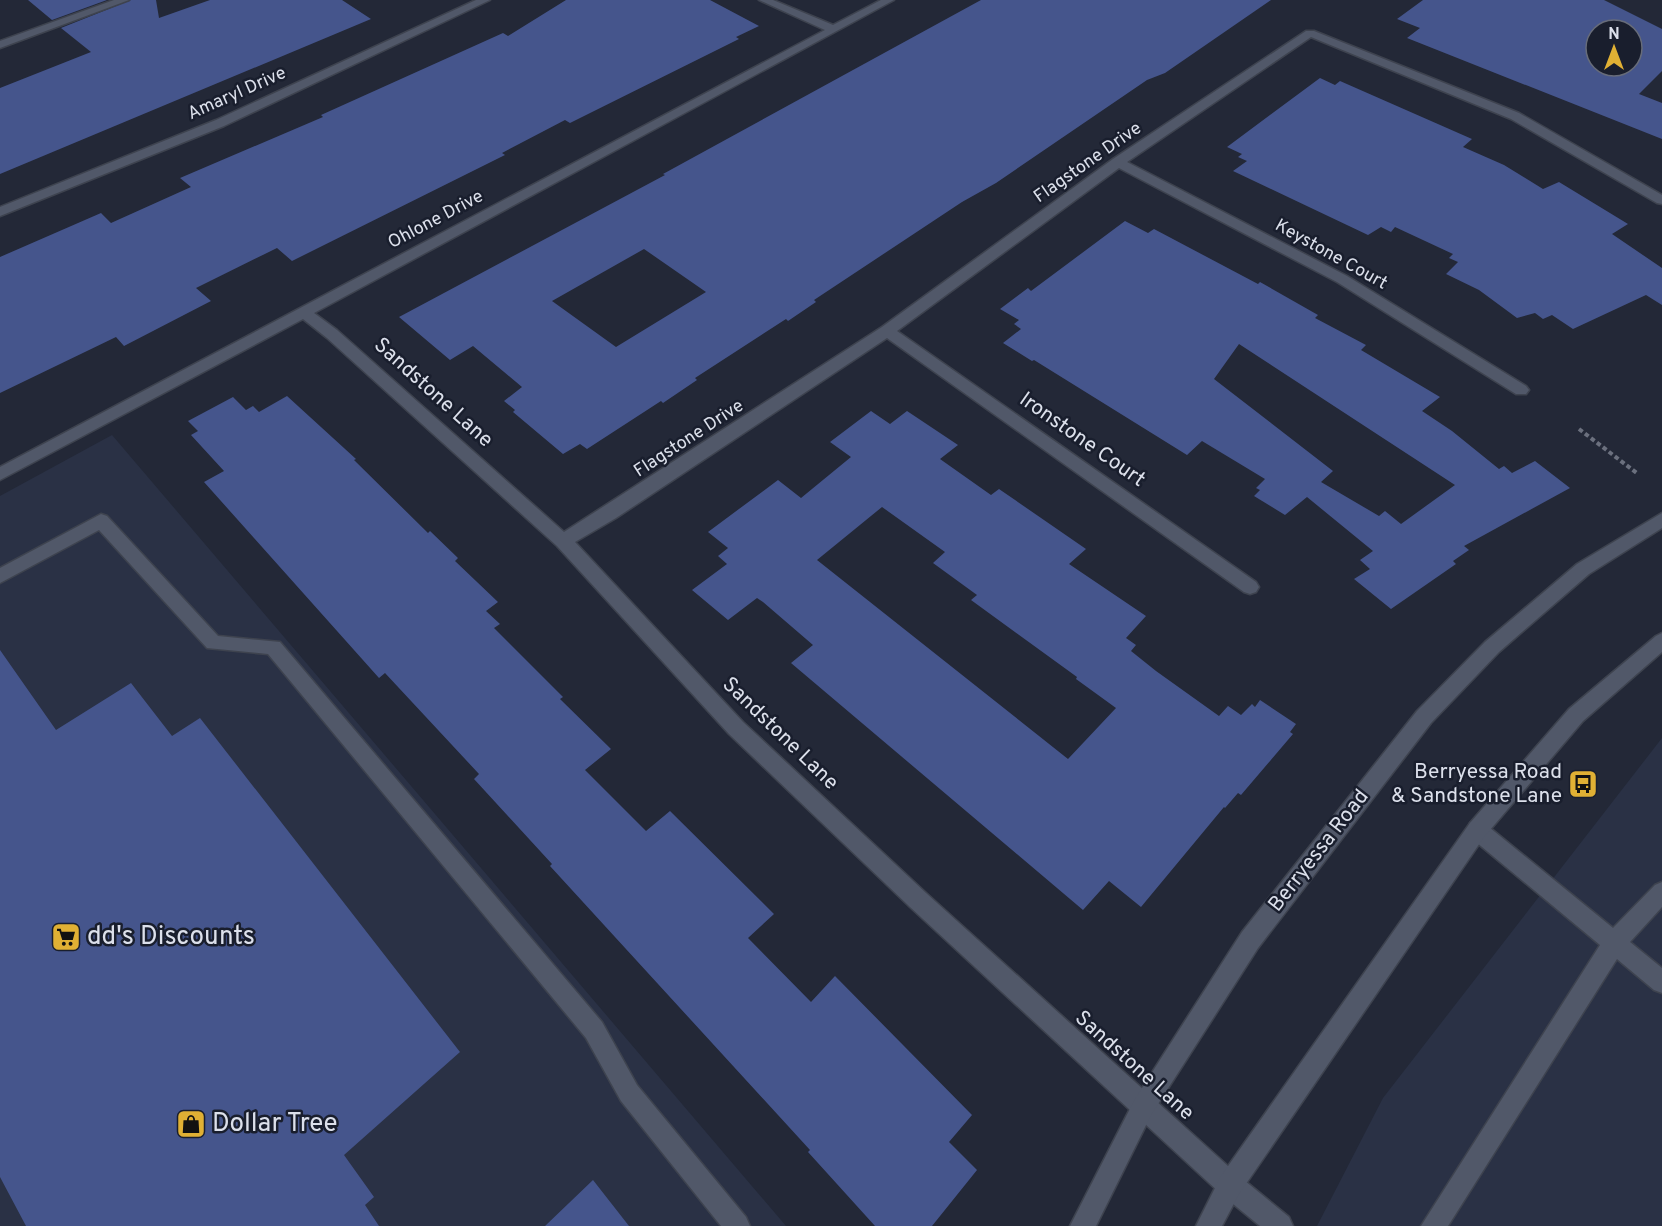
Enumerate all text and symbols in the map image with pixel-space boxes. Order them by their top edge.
north arrow [1584,18,1644,78]
text: N [1608,25,1620,45]
street label: Amaryl Drive [184,62,290,126]
street label: Flagstone Drive [1030,117,1146,209]
street label: Ohlone Drive [384,185,488,255]
street label: Keystone Court [1271,215,1391,295]
street label: Sandstone Lane [368,332,498,454]
street label: Ironstone Court [1014,386,1150,494]
street label: Flagstone Drive [630,395,748,483]
street label: Sandstone Lane [716,672,844,796]
place label: Berryessa Road & Sandstone Lane [1391,759,1562,810]
bus stop icon: Berryessa Road & Sandstone Lane [1567,768,1599,800]
street label: Berryessa Road [1263,784,1375,918]
supermarket icon: dd's Discounts [50,921,82,953]
place label: dd's Discounts [87,921,255,954]
street label: Sandstone Lane [1069,1005,1199,1127]
shop icon: Dollar Tree [175,1108,207,1140]
place label: Dollar Tree [212,1108,338,1141]

